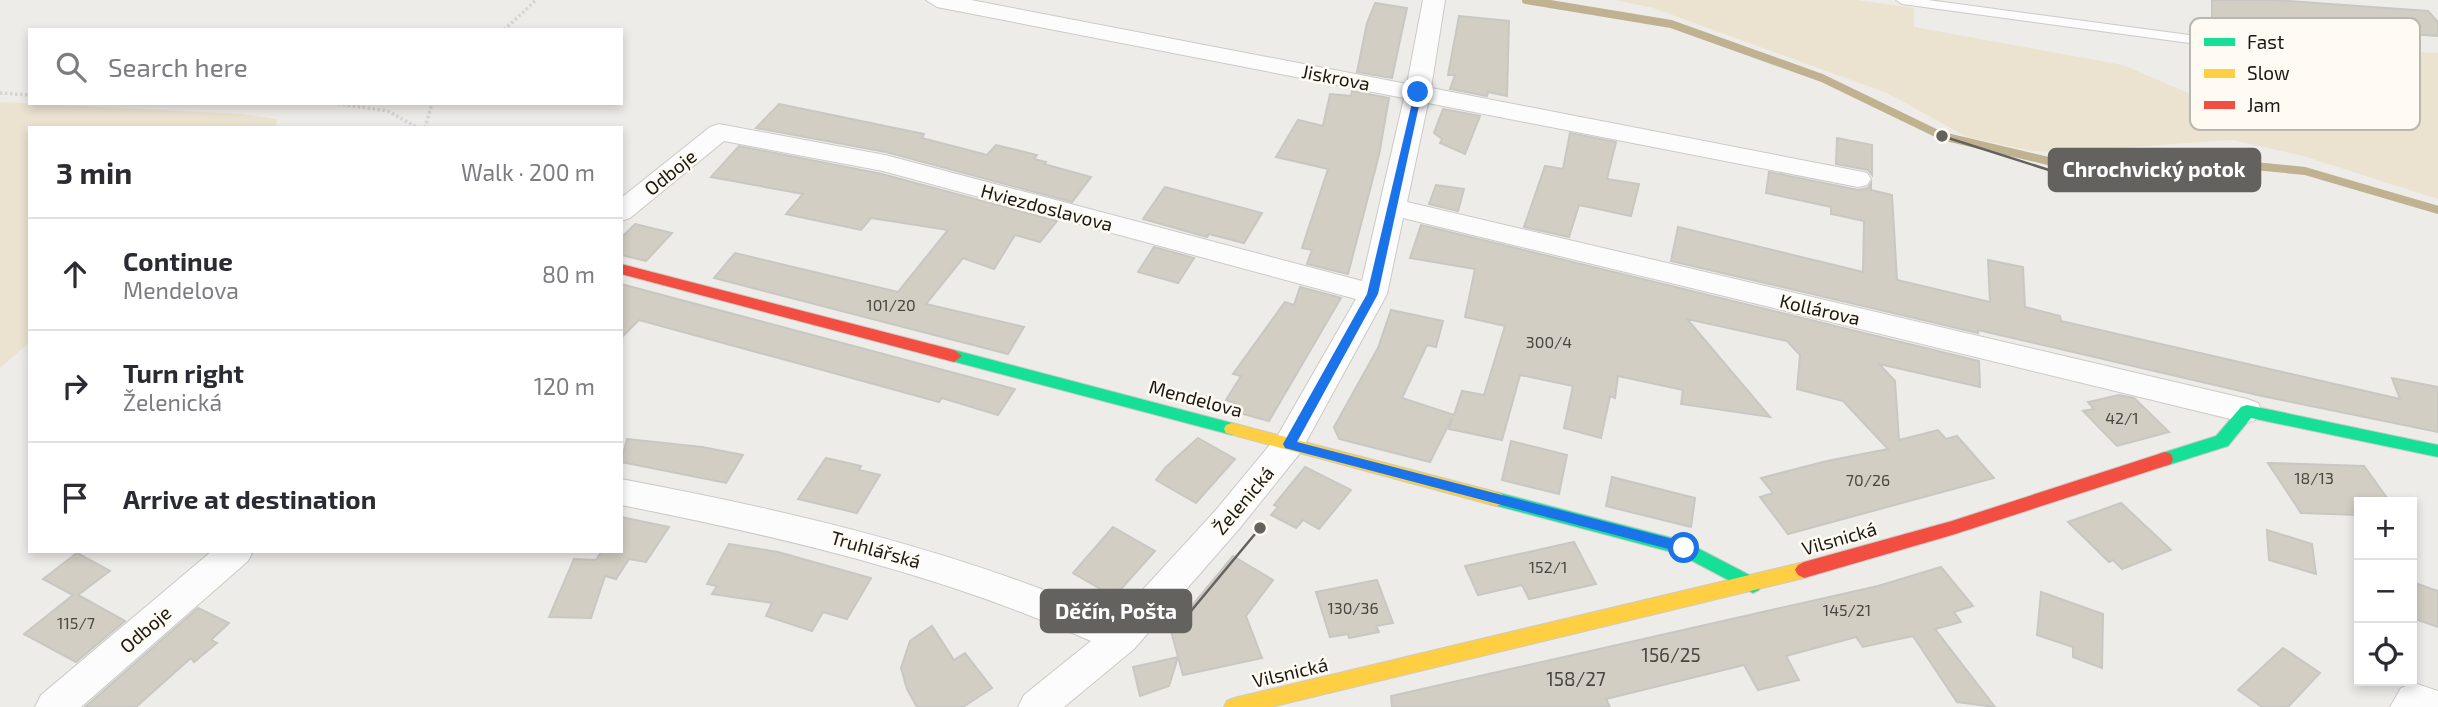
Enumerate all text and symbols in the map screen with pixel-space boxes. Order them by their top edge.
legend [2190,18,2420,130]
search box [28,28,623,105]
text: Fast [2247,30,2284,53]
icon: search [52,48,90,86]
text: Search here [108,51,248,82]
street label: Jiskrova [1300,59,1372,95]
text: Slow [2247,61,2290,84]
route end [1402,76,1433,107]
text: Jam [2247,93,2281,116]
street label: Odboje [639,144,701,200]
callout: Chrochvický potok [2049,149,2260,191]
text: 3 min [56,154,132,190]
text: Chrochvický potok [2062,156,2246,182]
text: Walk · 200 m [461,158,595,186]
street label: Hviezdoslavova [978,178,1116,236]
text: Continue [123,245,233,276]
icon: ahead [56,255,94,293]
text: 80 m [542,260,595,288]
text: Mendelova [123,276,239,304]
street label: Kollárova [1777,289,1863,329]
house number: 101/20 [866,295,916,314]
house number: 300/4 [1526,332,1572,351]
text: Turn right [123,357,244,388]
icon: right [56,367,94,405]
text: 120 m [534,372,595,400]
street label: Mendelova [1147,375,1245,421]
text: Želenická [123,388,222,416]
house number: 42/1 [2105,408,2139,427]
street label: Želenická [1208,461,1278,539]
house number: 18/13 [2294,468,2334,487]
house number: 70/26 [1846,470,1890,489]
icon: arrive [56,479,94,517]
text: Arrive at destination [123,483,376,514]
map controls [2354,497,2417,686]
button: + [2354,497,2417,560]
street label: Vilsnická [1799,516,1879,560]
street label: Truhlářská [829,525,923,573]
route start [1668,532,1699,563]
house number: 152/1 [1529,557,1567,576]
button: − [2354,560,2417,623]
callout: Děčín, Pošta [1041,590,1191,632]
text: Děčín, Pošta [1055,598,1177,623]
house number: 130/36 [1327,598,1379,617]
house number: 145/21 [1823,600,1871,619]
street label: Odboje [115,601,175,657]
house number: 115/7 [57,613,95,632]
button: locate [2354,623,2417,686]
house number: 156/25 [1641,643,1701,666]
street label: Vilsnická [1250,652,1330,692]
house number: 158/27 [1546,667,1606,690]

